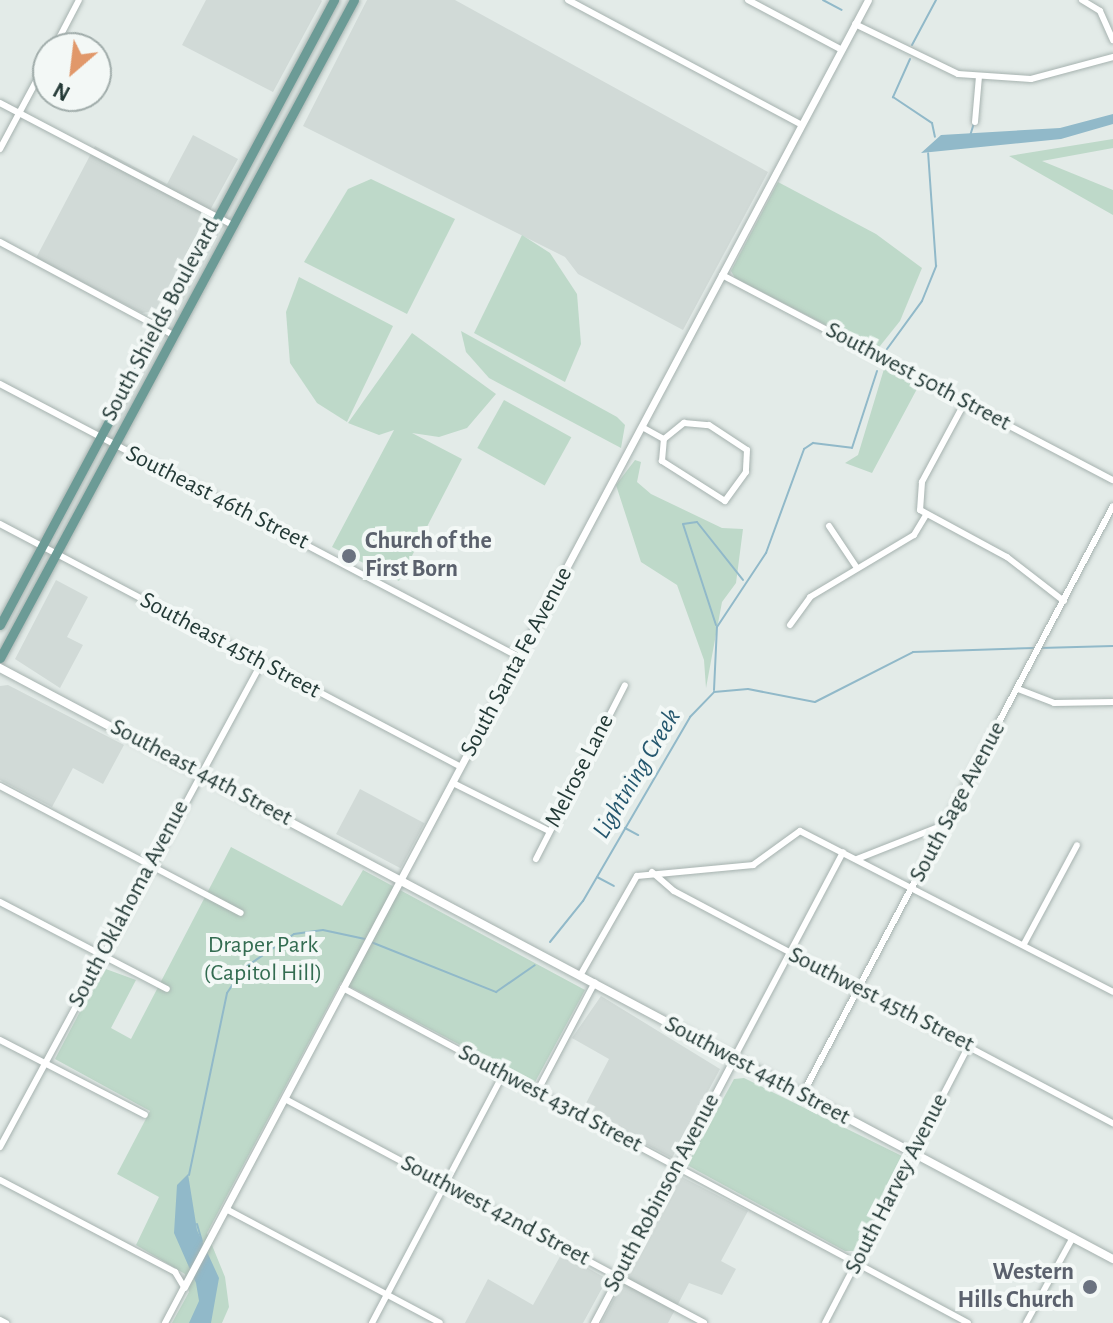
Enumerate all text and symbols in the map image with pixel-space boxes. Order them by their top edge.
north arrow [32,32,112,112]
text: N [50,78,74,105]
street label: South Shields Boulevard [95,214,227,426]
street label: Southwest 50th Street [821,316,1015,438]
street label: Southeast 46th Street [121,440,313,556]
place label: Church of the First Born [365,528,492,584]
marker: Church of the First Born [340,547,358,565]
street label: South Santa Fe Avenue [455,562,579,762]
street label: Southeast 45th Street [135,586,325,706]
water label: Lightning Creek [586,703,688,845]
street label: Melrose Lane [539,710,621,832]
street label: Southeast 44th Street [105,713,297,833]
street label: South Sage Avenue [904,717,1012,887]
street label: South Oklahoma Avenue [62,796,196,1012]
park label: Draper Park (Capitol Hill) [204,932,322,988]
street label: Southwest 45th Street [784,941,978,1059]
street label: Southwest 44th Street [659,1010,855,1132]
street label: Southwest 43rd Street [453,1038,647,1160]
street label: South Robinson Avenue [598,1089,726,1297]
street label: South Harvey Avenue [839,1089,955,1279]
street label: Southwest 42nd Street [396,1149,594,1273]
place label: Western Hills Church [958,1259,1074,1315]
marker: Western Hills Church [1081,1278,1099,1296]

